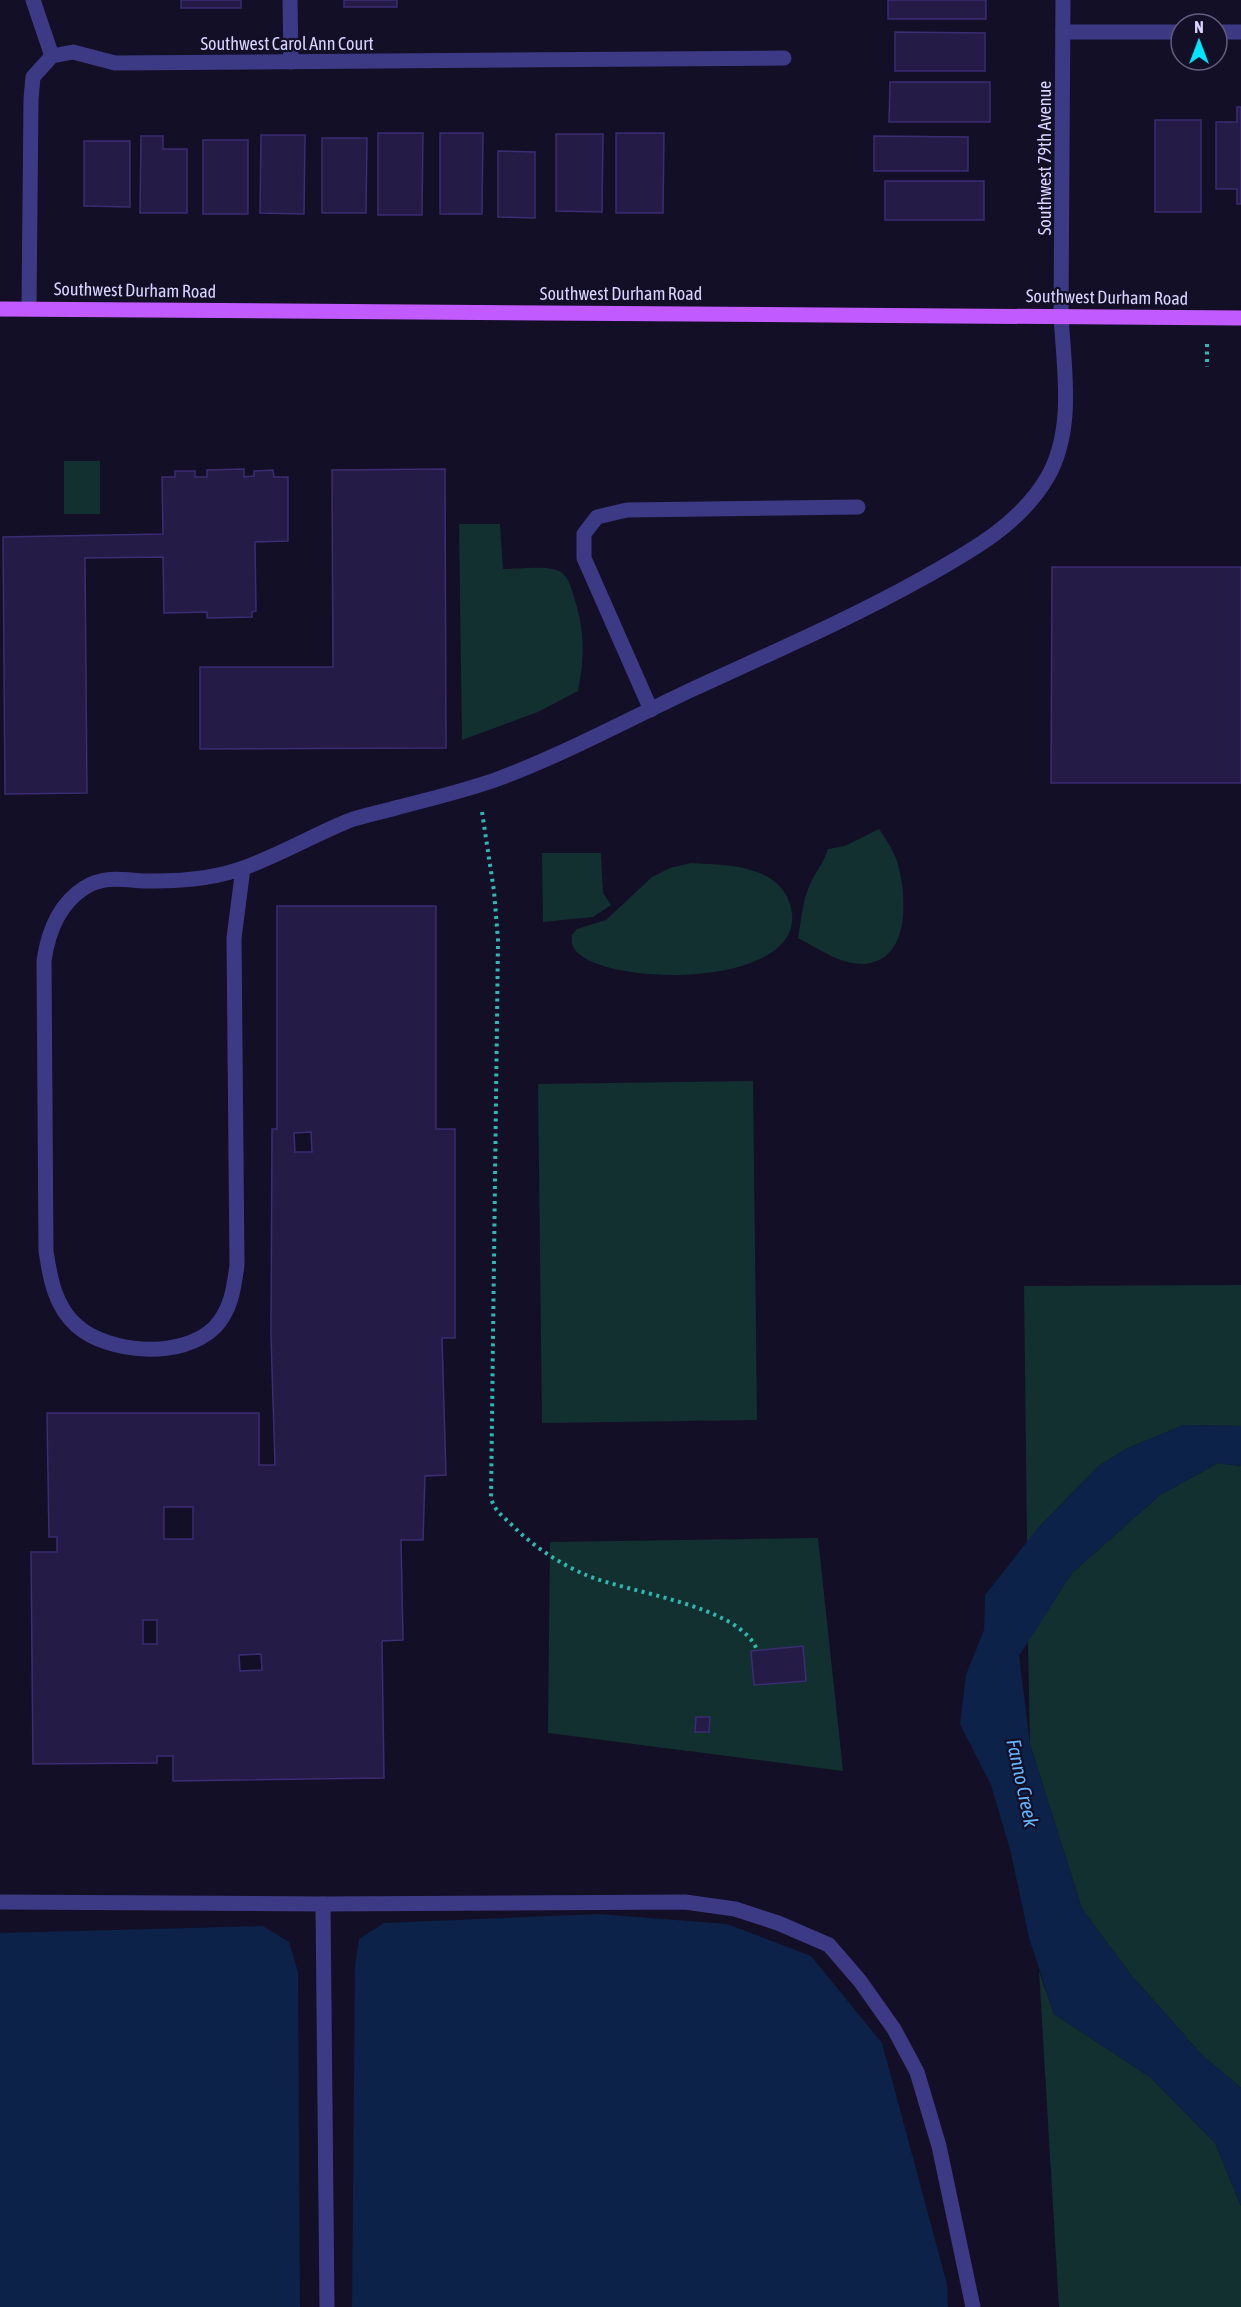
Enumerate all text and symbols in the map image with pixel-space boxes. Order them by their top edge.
north arrow [1169,12,1229,72]
text: N [1194,18,1204,36]
street label: Southwest Carol Ann Court [200,33,374,54]
street label: Southwest 79th Avenue [1034,81,1055,235]
street label: Southwest Durham Road [54,278,216,302]
street label: Southwest Durham Road [540,283,702,304]
street label: Southwest Durham Road [1026,285,1188,309]
water label: Fanno Creek [1002,1737,1044,1829]

